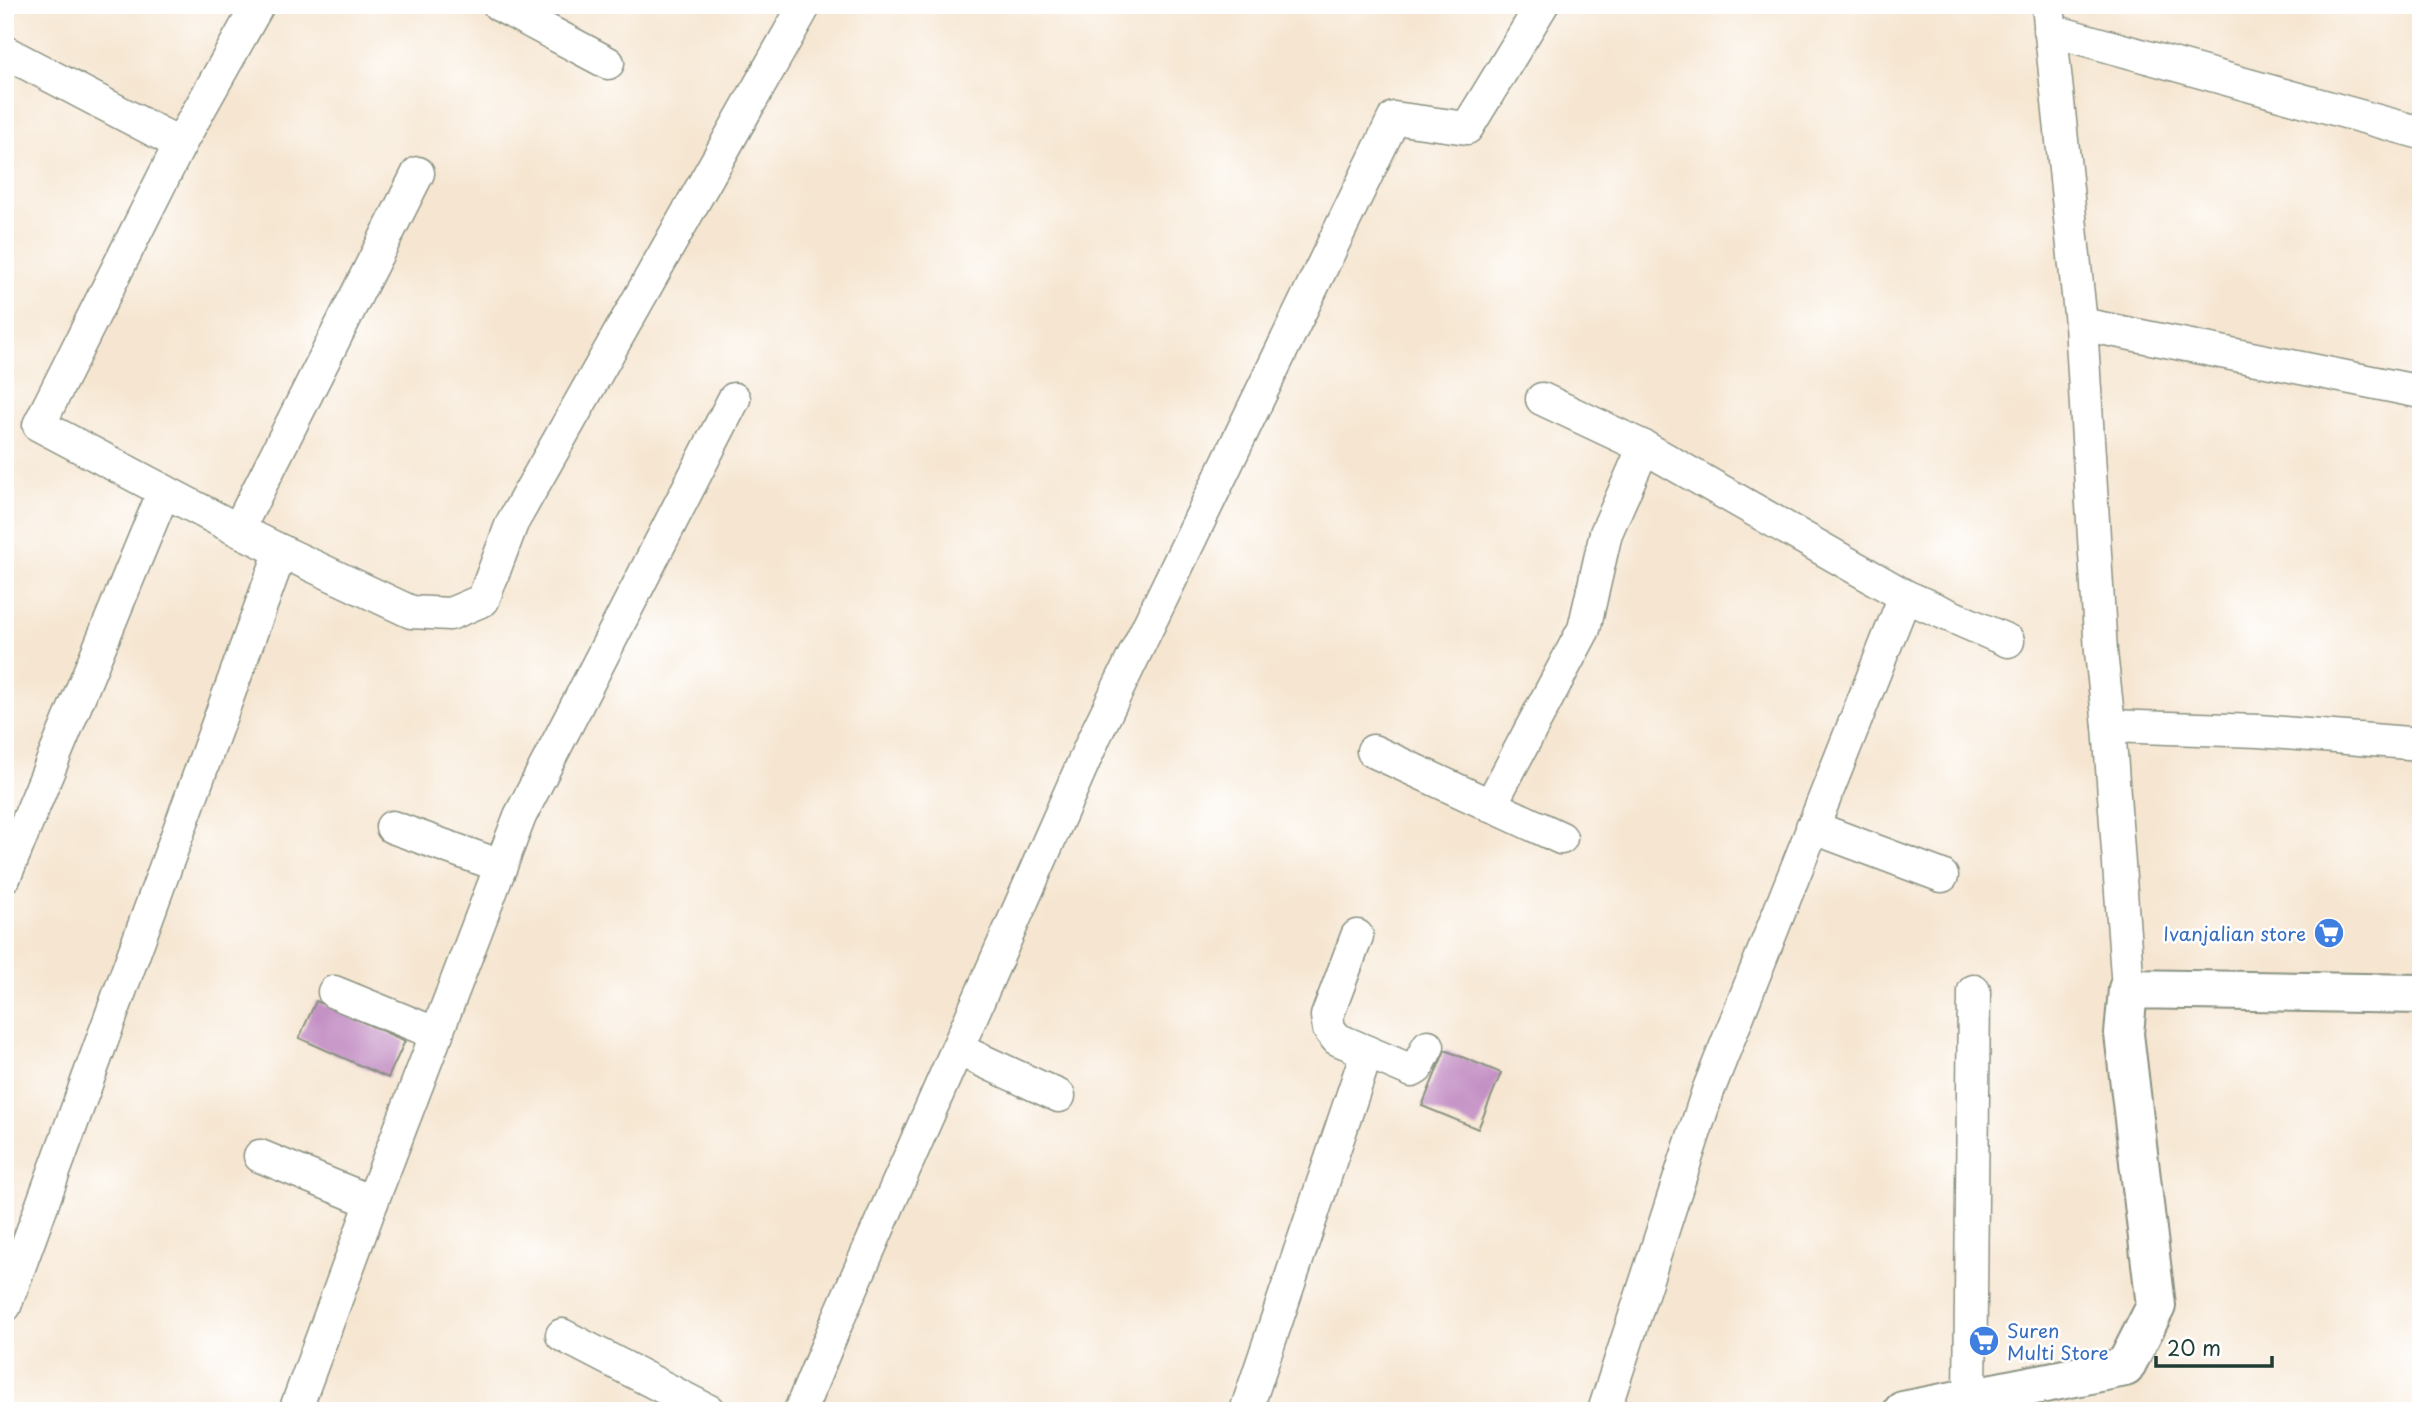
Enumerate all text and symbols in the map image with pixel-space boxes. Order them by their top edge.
supermarket icon: Ivanjalian store [2312,916,2346,950]
place label: Ivanjalian store [2163,919,2306,947]
place label: Suren Multi Store [2007,1316,2109,1366]
supermarket icon: Suren Multi Store [1967,1324,2001,1358]
scale bar [2156,1325,2272,1369]
text: 20 m [2167,1331,2221,1363]

